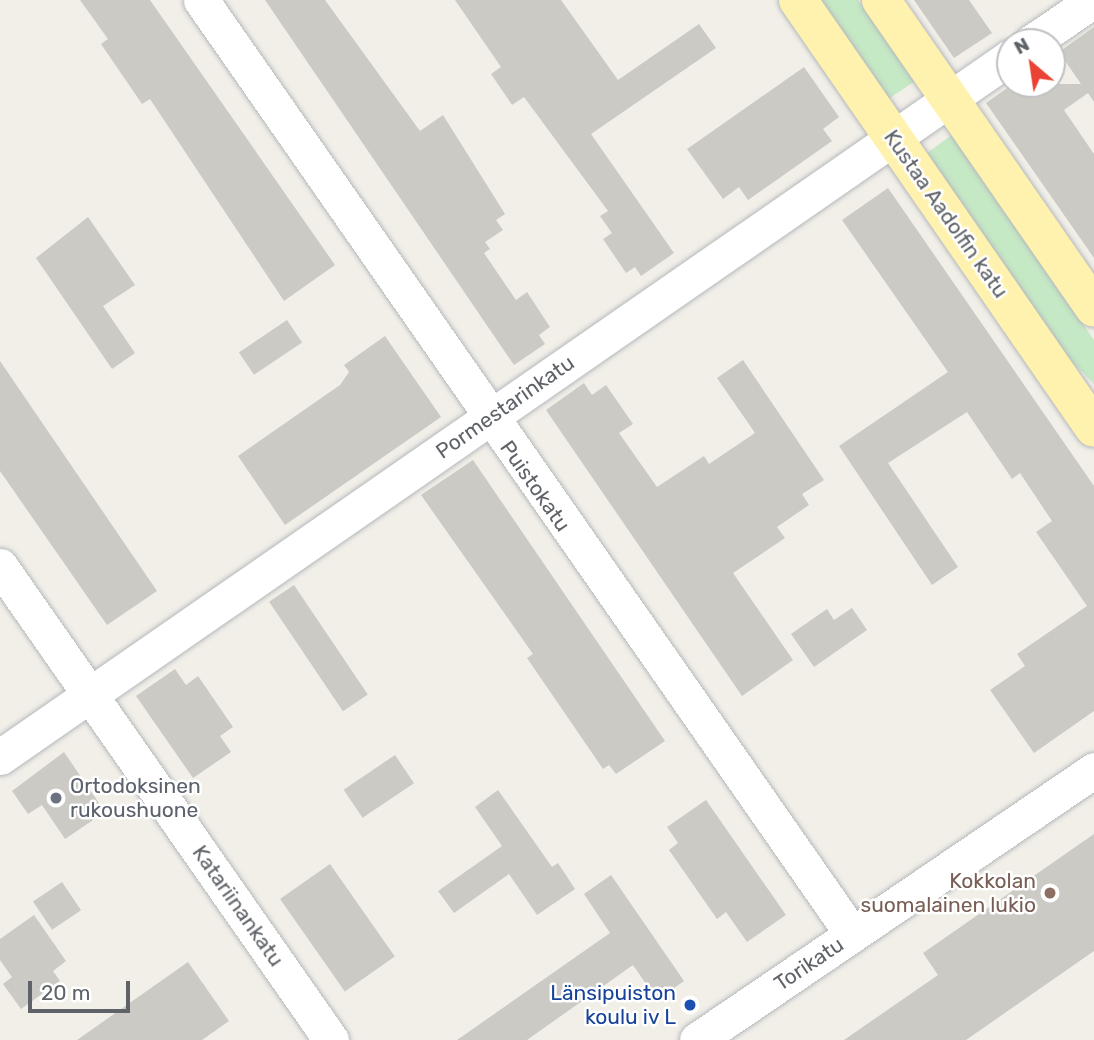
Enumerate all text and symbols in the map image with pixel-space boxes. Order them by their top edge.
north arrow [996,28,1066,98]
text: N [1010,33,1033,59]
street label: Kustaa Aadolfin katu [878,125,1014,303]
street label: Pormestarinkatu [431,350,579,464]
street label: Puistokatu [495,436,575,536]
place label: Ortodoksinen rukoushuone [70,773,201,823]
marker: Ortodoksinen rukoushuone [48,790,64,806]
street label: Katariinankatu [187,841,289,971]
place label: Kokkolan suomalainen lukio [860,868,1036,918]
marker: Kokkolan suomalainen lukio [1042,885,1058,901]
street label: Torikatu [770,932,848,996]
scale bar [32,967,133,1011]
text: 20 m [41,980,90,1005]
place label: Länsipuiston koulu iv L [550,980,676,1030]
marker: Länsipuiston koulu iv L [682,997,698,1013]

